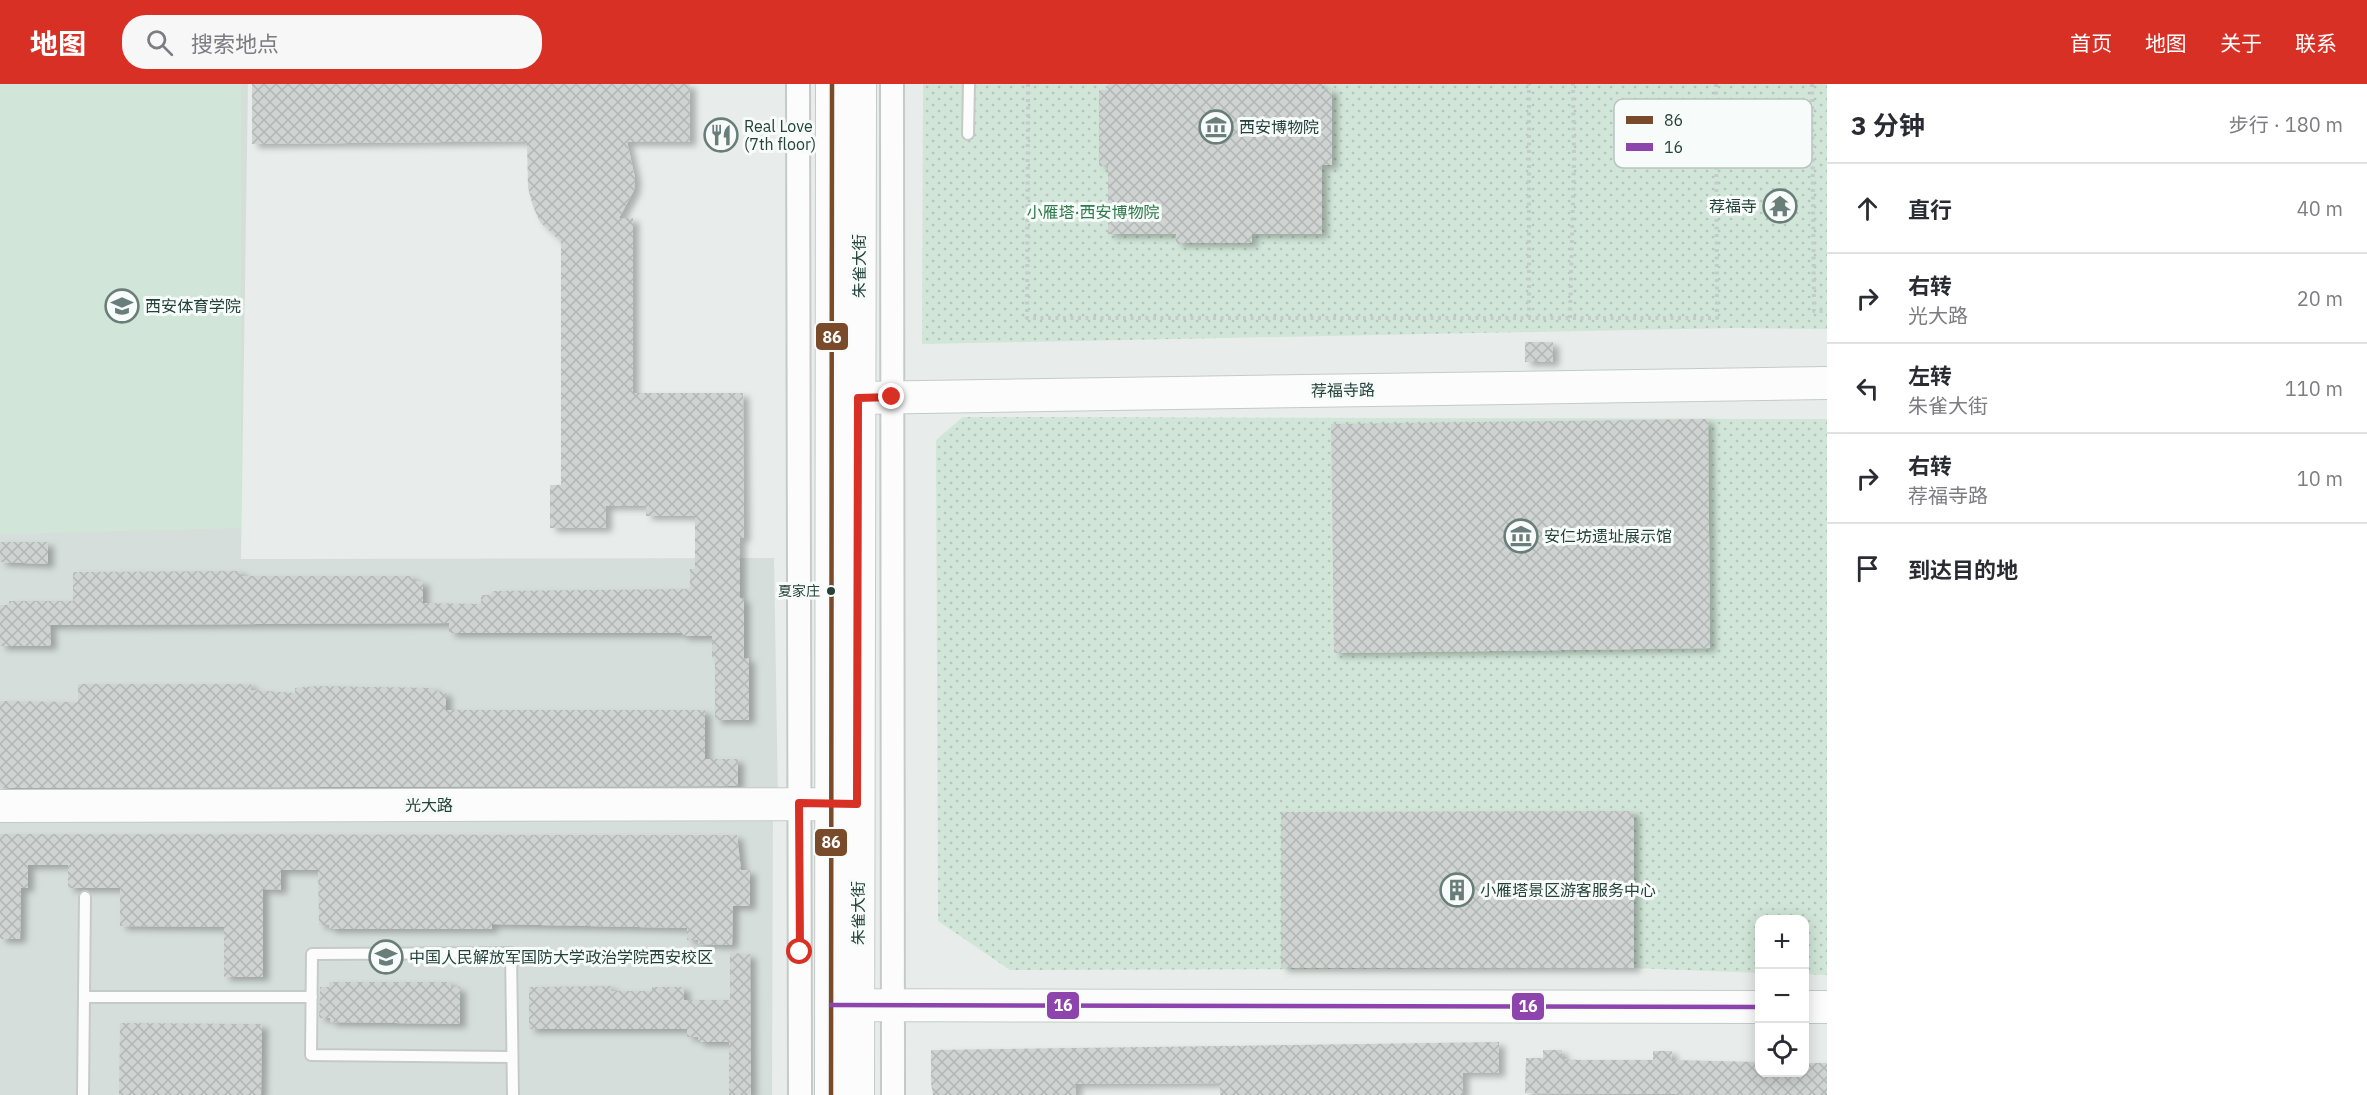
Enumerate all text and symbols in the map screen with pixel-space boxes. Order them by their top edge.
search box [122,15,542,69]
text: 地图 [30,25,86,62]
icon: search [143,26,176,59]
text: 搜索地点 [191,29,279,58]
text: 首页 [2070,29,2112,57]
text: 地图 [2145,29,2187,57]
text: 关于 [2220,29,2262,57]
text: 联系 [2295,29,2337,57]
legend [1614,99,1812,168]
text: 3 分钟 [1851,108,1925,142]
museum icon: 西安博物院 [1198,109,1234,145]
text: 86 [1664,110,1683,130]
text: 步行 · 180 m [2229,111,2343,138]
place label: Real Love (7th floor) [744,116,816,154]
restaurant icon: Real Love (7th floor) [703,117,739,153]
place label: 西安博物院 [1239,117,1319,137]
text: 16 [1664,137,1683,157]
temple icon: 荐福寺 [1762,188,1798,224]
icon: ahead [1851,192,1884,225]
text: 直行 [1908,195,1952,224]
text: 40 m [2297,195,2343,222]
place label: 荐福寺 [1709,196,1757,216]
park label: 小雁塔·西安博物院 [1026,202,1160,222]
street label: 朱雀大街 [849,234,869,298]
text: 右转 [1908,271,1952,300]
icon: right [1851,282,1884,315]
text: 20 m [2297,285,2343,312]
school or university icon: 西安体育学院 [104,288,140,324]
place label: 西安体育学院 [145,296,241,316]
text: 光大路 [1908,302,1968,329]
line badge: 86 [815,322,849,351]
text: 86 [822,327,842,347]
text: 左转 [1908,361,1952,390]
icon: left [1851,372,1884,405]
text: 110 m [2285,375,2343,402]
street label: 荐福寺路 [1311,379,1375,401]
route end [878,383,904,409]
text: 朱雀大街 [1908,392,1988,419]
text: 右转 [1908,451,1952,480]
icon: right [1851,462,1884,495]
text: 10 m [2297,465,2343,492]
text: 荐福寺路 [1908,482,1988,509]
museum icon: 安仁坊遗址展示馆 [1503,518,1539,554]
place label: 安仁坊遗址展示馆 [1544,526,1672,546]
icon: arrive [1851,552,1884,585]
text: 到达目的地 [1908,555,2018,584]
place label: 夏家庄 [778,582,820,600]
marker: 夏家庄 [825,585,837,597]
street label: 光大路 [405,795,453,815]
line badge: 86 [814,828,848,857]
text: 86 [821,832,841,852]
building icon: 小雁塔景区游客服务中心 [1439,872,1475,908]
place label: 小雁塔景区游客服务中心 [1480,880,1656,900]
street label: 朱雀大街 [848,881,868,945]
map controls [1755,915,1809,1077]
button: + [1755,915,1809,969]
route start [786,938,812,964]
school or university icon: 中国人民解放军国防大学政治学院西安校区 [368,939,404,975]
place label: 中国人民解放军国防大学政治学院西安校区 [409,947,713,967]
button: − [1755,969,1809,1023]
line badge: 16 [1046,991,1080,1020]
line badge: 16 [1511,992,1545,1021]
text: 16 [1053,995,1073,1015]
text: 16 [1518,996,1538,1016]
button: locate [1755,1023,1809,1077]

